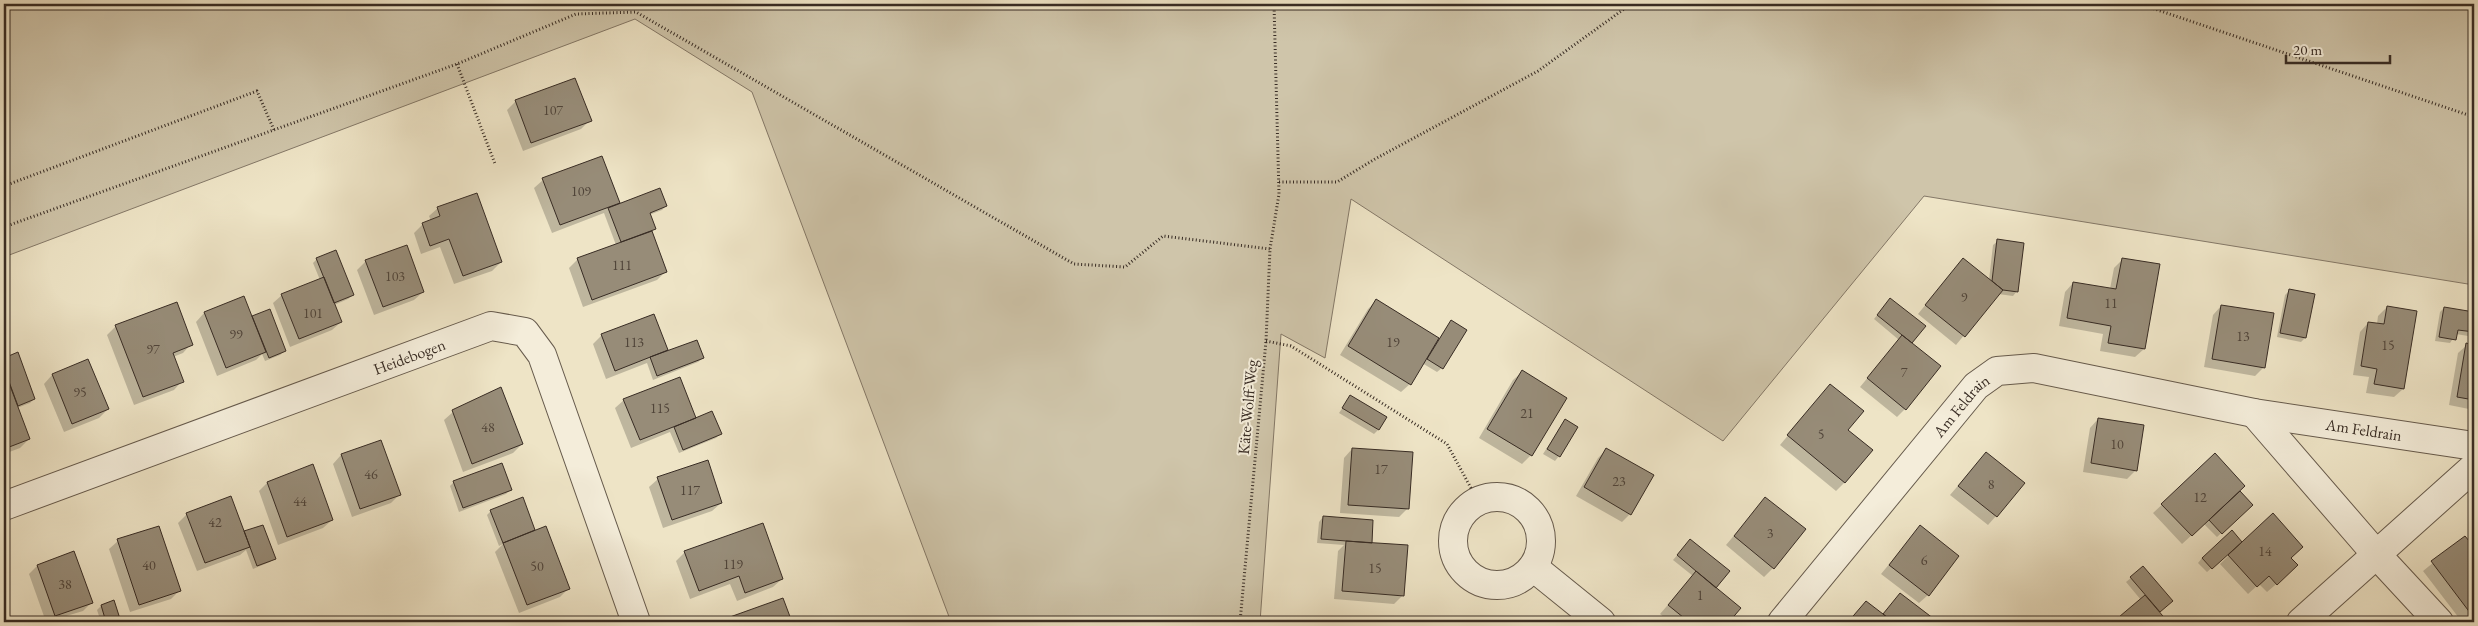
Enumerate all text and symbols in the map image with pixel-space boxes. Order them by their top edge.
scale bar [2286,32,2389,64]
text: 20 m [2293,40,2322,59]
house number: 107 [543,101,563,119]
house number: 109 [571,182,591,200]
house number: 111 [612,256,632,274]
house number: 103 [385,267,405,285]
house number: 9 [1961,288,1968,306]
house number: 11 [2104,294,2118,312]
house number: 101 [303,304,323,322]
house number: 99 [229,325,243,343]
house number: 13 [2236,327,2250,345]
house number: 113 [624,333,644,351]
house number: 19 [1386,333,1400,351]
street label: Heidebogen [370,334,449,380]
house number: 15 [2381,336,2395,354]
house number: 97 [146,340,160,358]
street label: Käte-Wolff-Weg [1233,358,1262,455]
house number: 7 [1901,363,1908,381]
street label: Am Feldrain [1928,369,1994,442]
house number: 95 [73,383,87,401]
house number: 115 [650,399,670,417]
house number: 21 [1520,404,1534,422]
street label: Am Feldrain [2323,414,2404,446]
house number: 48 [481,418,495,436]
house number: 5 [1818,425,1824,443]
house number: 10 [2110,435,2124,453]
house number: 17 [1374,460,1388,478]
house number: 46 [364,465,378,483]
house number: 23 [1612,472,1626,490]
house number: 8 [1988,475,1995,493]
house number: 117 [680,481,700,499]
house number: 12 [2193,488,2207,506]
house number: 44 [293,492,307,510]
house number: 42 [208,513,222,531]
house number: 3 [1767,524,1774,542]
house number: 14 [2258,542,2272,560]
house number: 6 [1921,551,1928,569]
house number: 119 [723,555,743,573]
house number: 40 [142,556,156,574]
house number: 50 [530,557,544,575]
house number: 15 [1368,559,1382,577]
house number: 38 [58,575,72,593]
house number: 1 [1697,586,1703,604]

